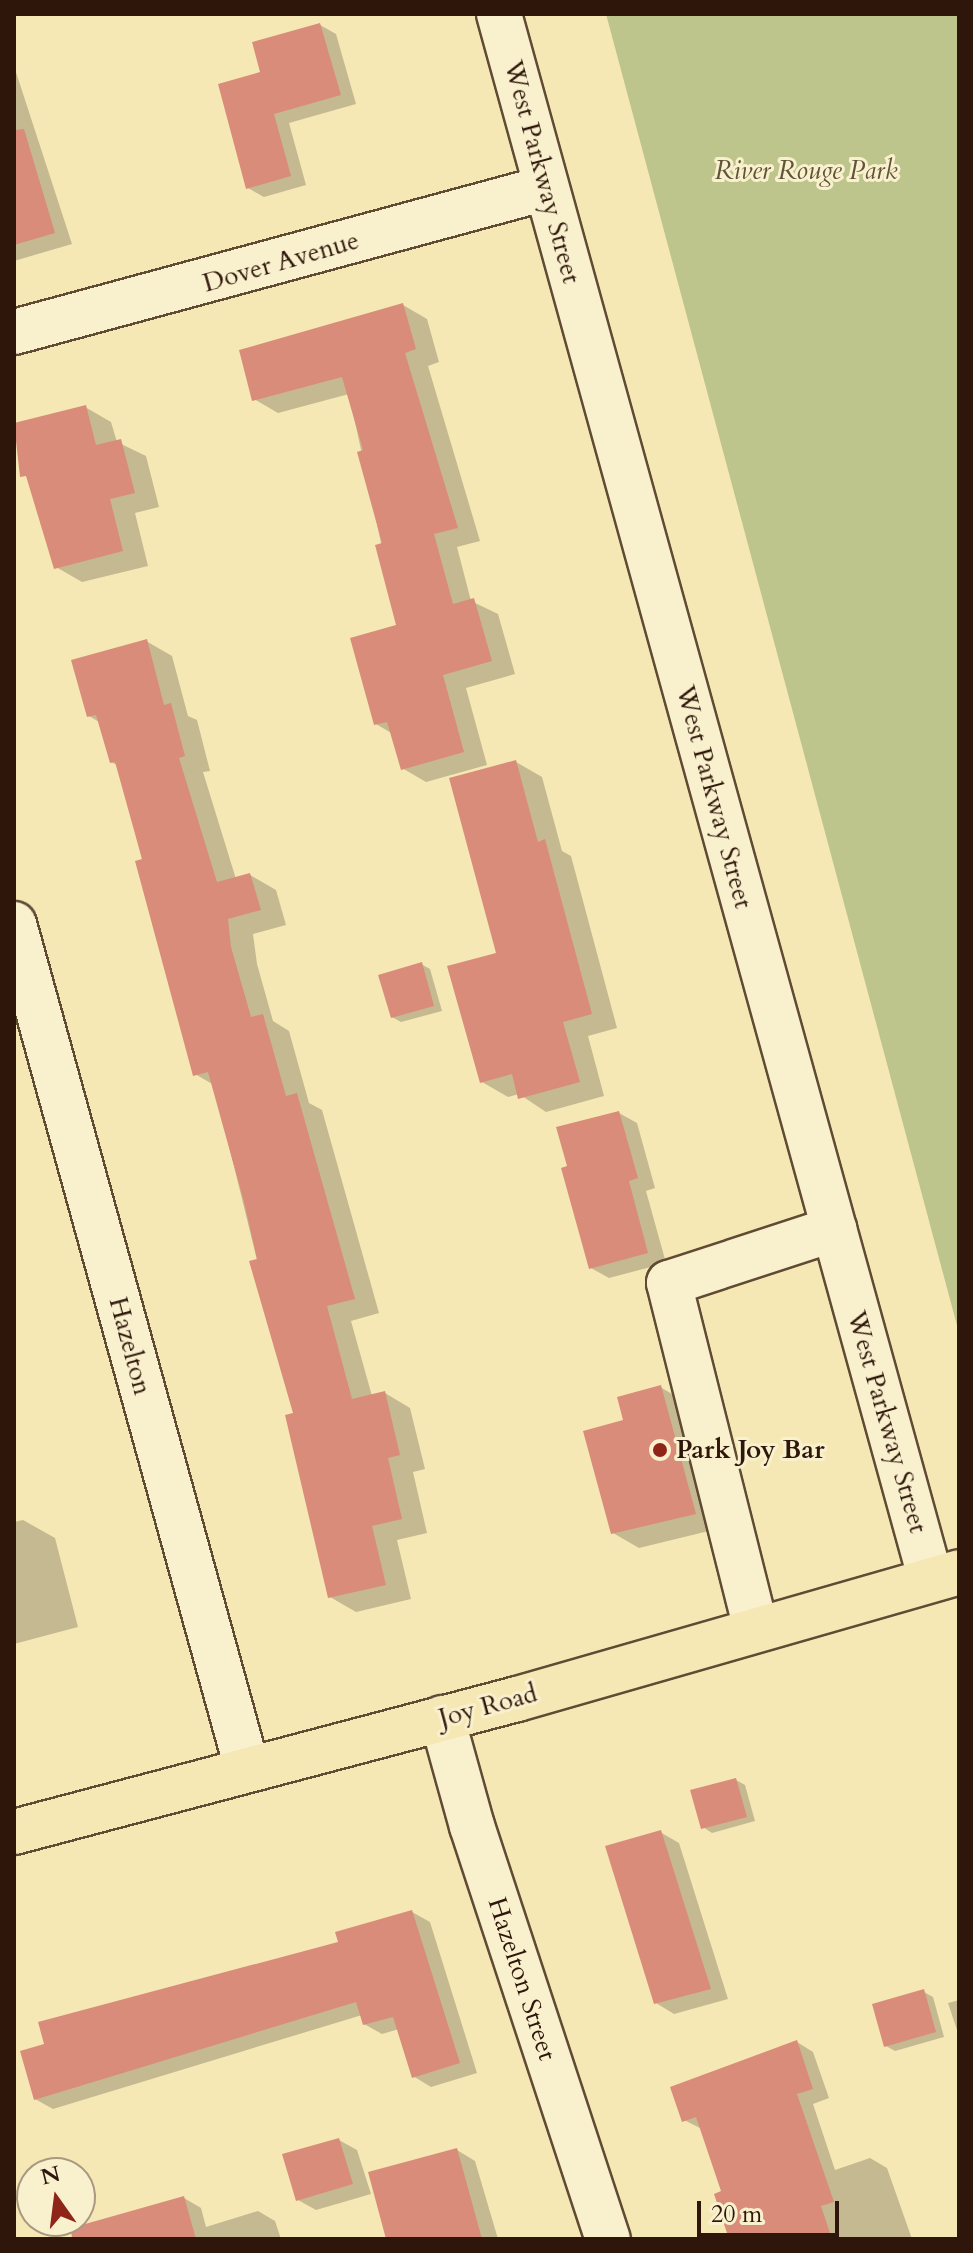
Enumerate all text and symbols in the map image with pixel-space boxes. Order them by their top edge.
street label: West Parkway Street [497,57,587,287]
park label: River Rouge Park [714,155,898,187]
street label: Dover Avenue [199,225,363,299]
street label: West Parkway Street [669,682,759,912]
street label: Hazelton [102,1294,158,1398]
street label: West Parkway Street [840,1307,934,1537]
place label: Park Joy Bar [676,1434,825,1466]
marker: Park Joy Bar [651,1441,669,1459]
street label: Joy Road [435,1678,541,1734]
street label: Hazelton Street [481,1894,563,2064]
north arrow [16,2157,96,2237]
text: N [38,2159,64,2193]
scale bar [701,2185,843,2235]
text: 20 m [711,2198,762,2231]

